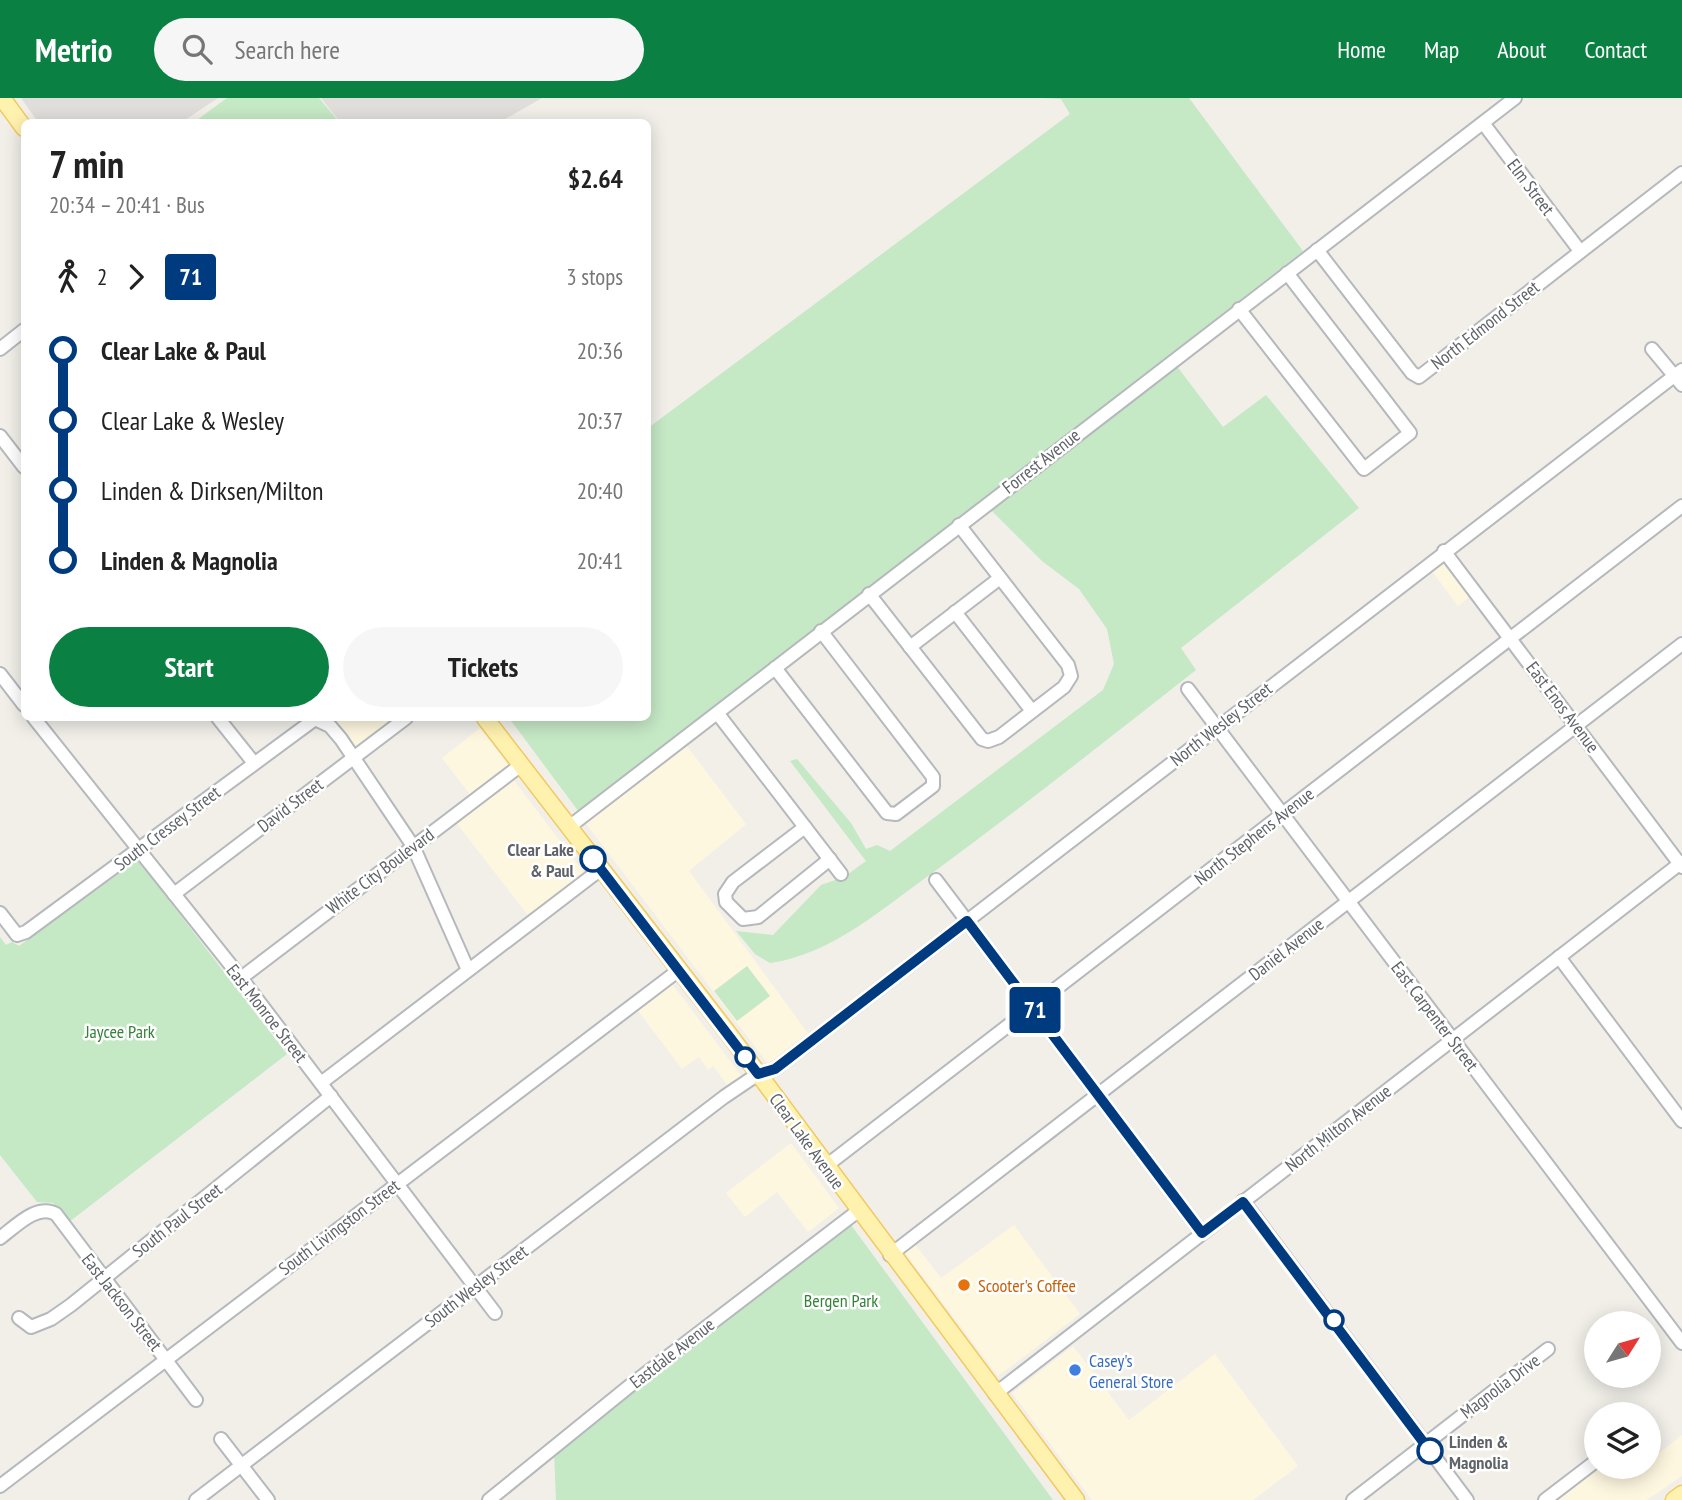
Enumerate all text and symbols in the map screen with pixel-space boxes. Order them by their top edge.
search box [154,18,644,81]
text: Metrio [35,28,112,71]
icon: search [178,30,216,68]
text: Search here [234,33,340,66]
text: Home [1337,34,1386,65]
text: Map [1424,34,1459,65]
text: About [1497,34,1546,65]
text: Contact [1584,34,1647,65]
text: 7 min [49,139,124,188]
street label: Elm Street [1502,154,1560,220]
text: $2.64 [568,162,623,195]
text: 20:34 – 20:41 · Bus [49,190,205,219]
icon: walk [49,258,87,296]
icon: forward [117,258,155,296]
text: 71 [179,261,202,292]
text: 2 [97,262,107,291]
text: 3 stops [566,262,623,291]
street label: North Edmond Street [1426,275,1544,374]
text: Clear Lake & Paul [101,334,266,367]
text: 20:36 [577,336,623,365]
text: Clear Lake & Wesley [101,404,284,437]
text: 20:37 [577,406,623,435]
street label: Forrest Avenue [998,423,1084,499]
text: Linden & Dirksen/Milton [101,474,323,507]
text: 20:40 [577,476,623,505]
text: Linden & Magnolia [101,544,278,577]
text: 20:41 [577,546,623,575]
button: Start [49,627,329,707]
button: Tickets [343,627,623,707]
street label: East Enos Avenue [1521,657,1605,757]
street label: North Wesley Street [1166,677,1277,771]
street label: David Street [253,773,327,837]
street label: South Cressey Street [109,781,225,875]
street label: North Stephens Avenue [1190,782,1318,890]
street label: White City Boulevard [321,823,439,919]
place label: Clear Lake & Paul [507,838,575,882]
marker: Clear Lake & Paul [580,846,606,872]
street label: Daniel Avenue [1244,913,1328,985]
street label: East Carpenter Street [1386,957,1484,1075]
street label: East Monroe Street [222,959,312,1067]
line badge: 71 [1004,987,1066,1033]
text: 71 [1024,994,1046,1025]
park label: Jaycee Park [84,1020,155,1043]
unlabelled marker [735,1047,755,1067]
street label: North Milton Avenue [1280,1079,1396,1177]
street label: Clear Lake Avenue [764,1088,850,1194]
street label: South Livingston Street [274,1174,404,1280]
street label: South Paul Street [127,1178,227,1262]
street label: South Wesley Street [420,1240,532,1332]
street label: East Jackson Street [77,1249,167,1355]
place label: Scooter's Coffee [978,1274,1076,1297]
marker: Scooter's Coffee [956,1277,972,1293]
park label: Bergen Park [804,1289,878,1312]
unlabelled marker [1324,1310,1344,1330]
north arrow [1584,1311,1661,1388]
map controls [1584,1311,1661,1479]
street label: Eastdale Avenue [625,1313,719,1393]
place label: Casey's General Store [1089,1349,1173,1393]
street label: Magnolia Drive [1456,1349,1544,1423]
marker: Casey's General Store [1067,1362,1083,1378]
button: layers [1584,1402,1661,1479]
place label: Linden & Magnolia [1449,1430,1508,1474]
marker: Linden & Magnolia [1417,1438,1443,1464]

